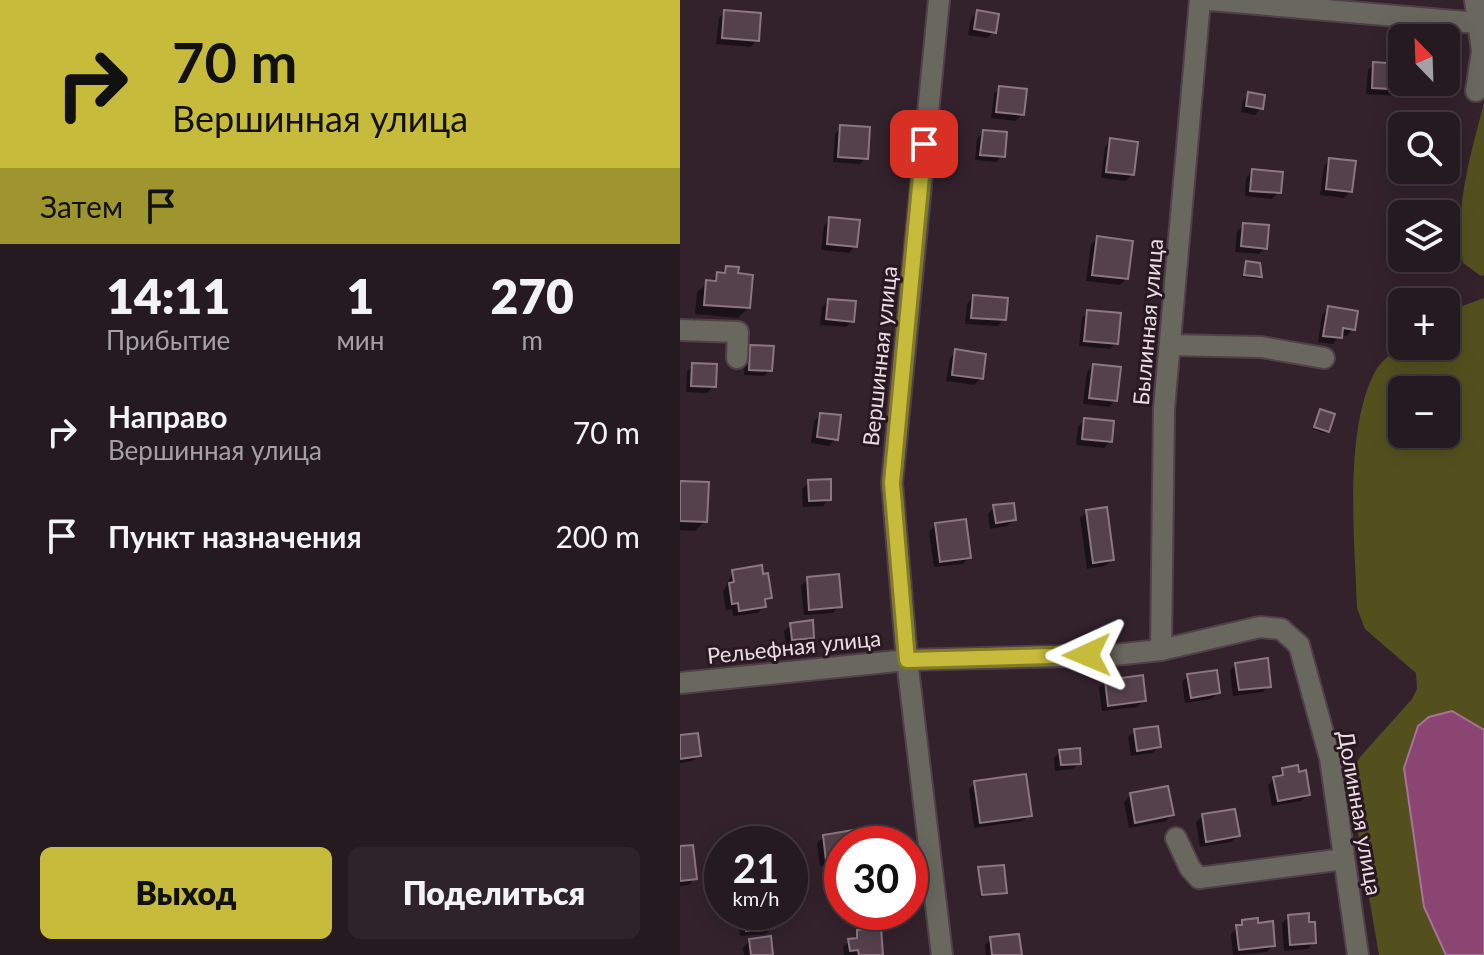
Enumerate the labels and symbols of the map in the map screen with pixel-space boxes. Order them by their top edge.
north arrow [1388,24,1460,96]
pin [890,110,958,178]
street label: Былинная улица [1127,238,1168,406]
street label: Вершинная улица [857,265,902,447]
position arrow [1045,613,1129,697]
street label: Рельефная улица [706,624,882,669]
street label: Долинная улица [1333,729,1388,897]
speed limit sign: 30 [824,826,928,930]

